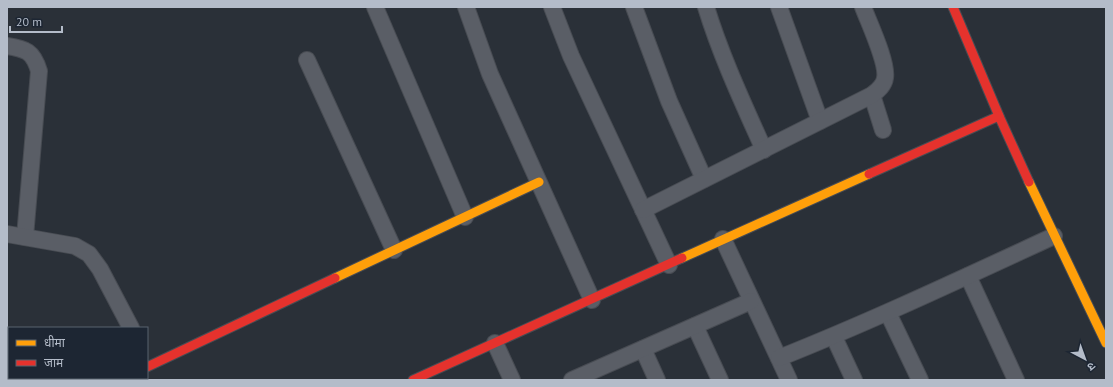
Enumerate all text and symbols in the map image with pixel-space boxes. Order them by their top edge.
scale bar [10,8,62,34]
text: 20 m [16,14,42,29]
legend [8,327,148,379]
text: धीमा [44,335,66,350]
north arrow [1065,339,1105,379]
text: जाम [44,355,64,370]
text: उ [1084,359,1099,374]

